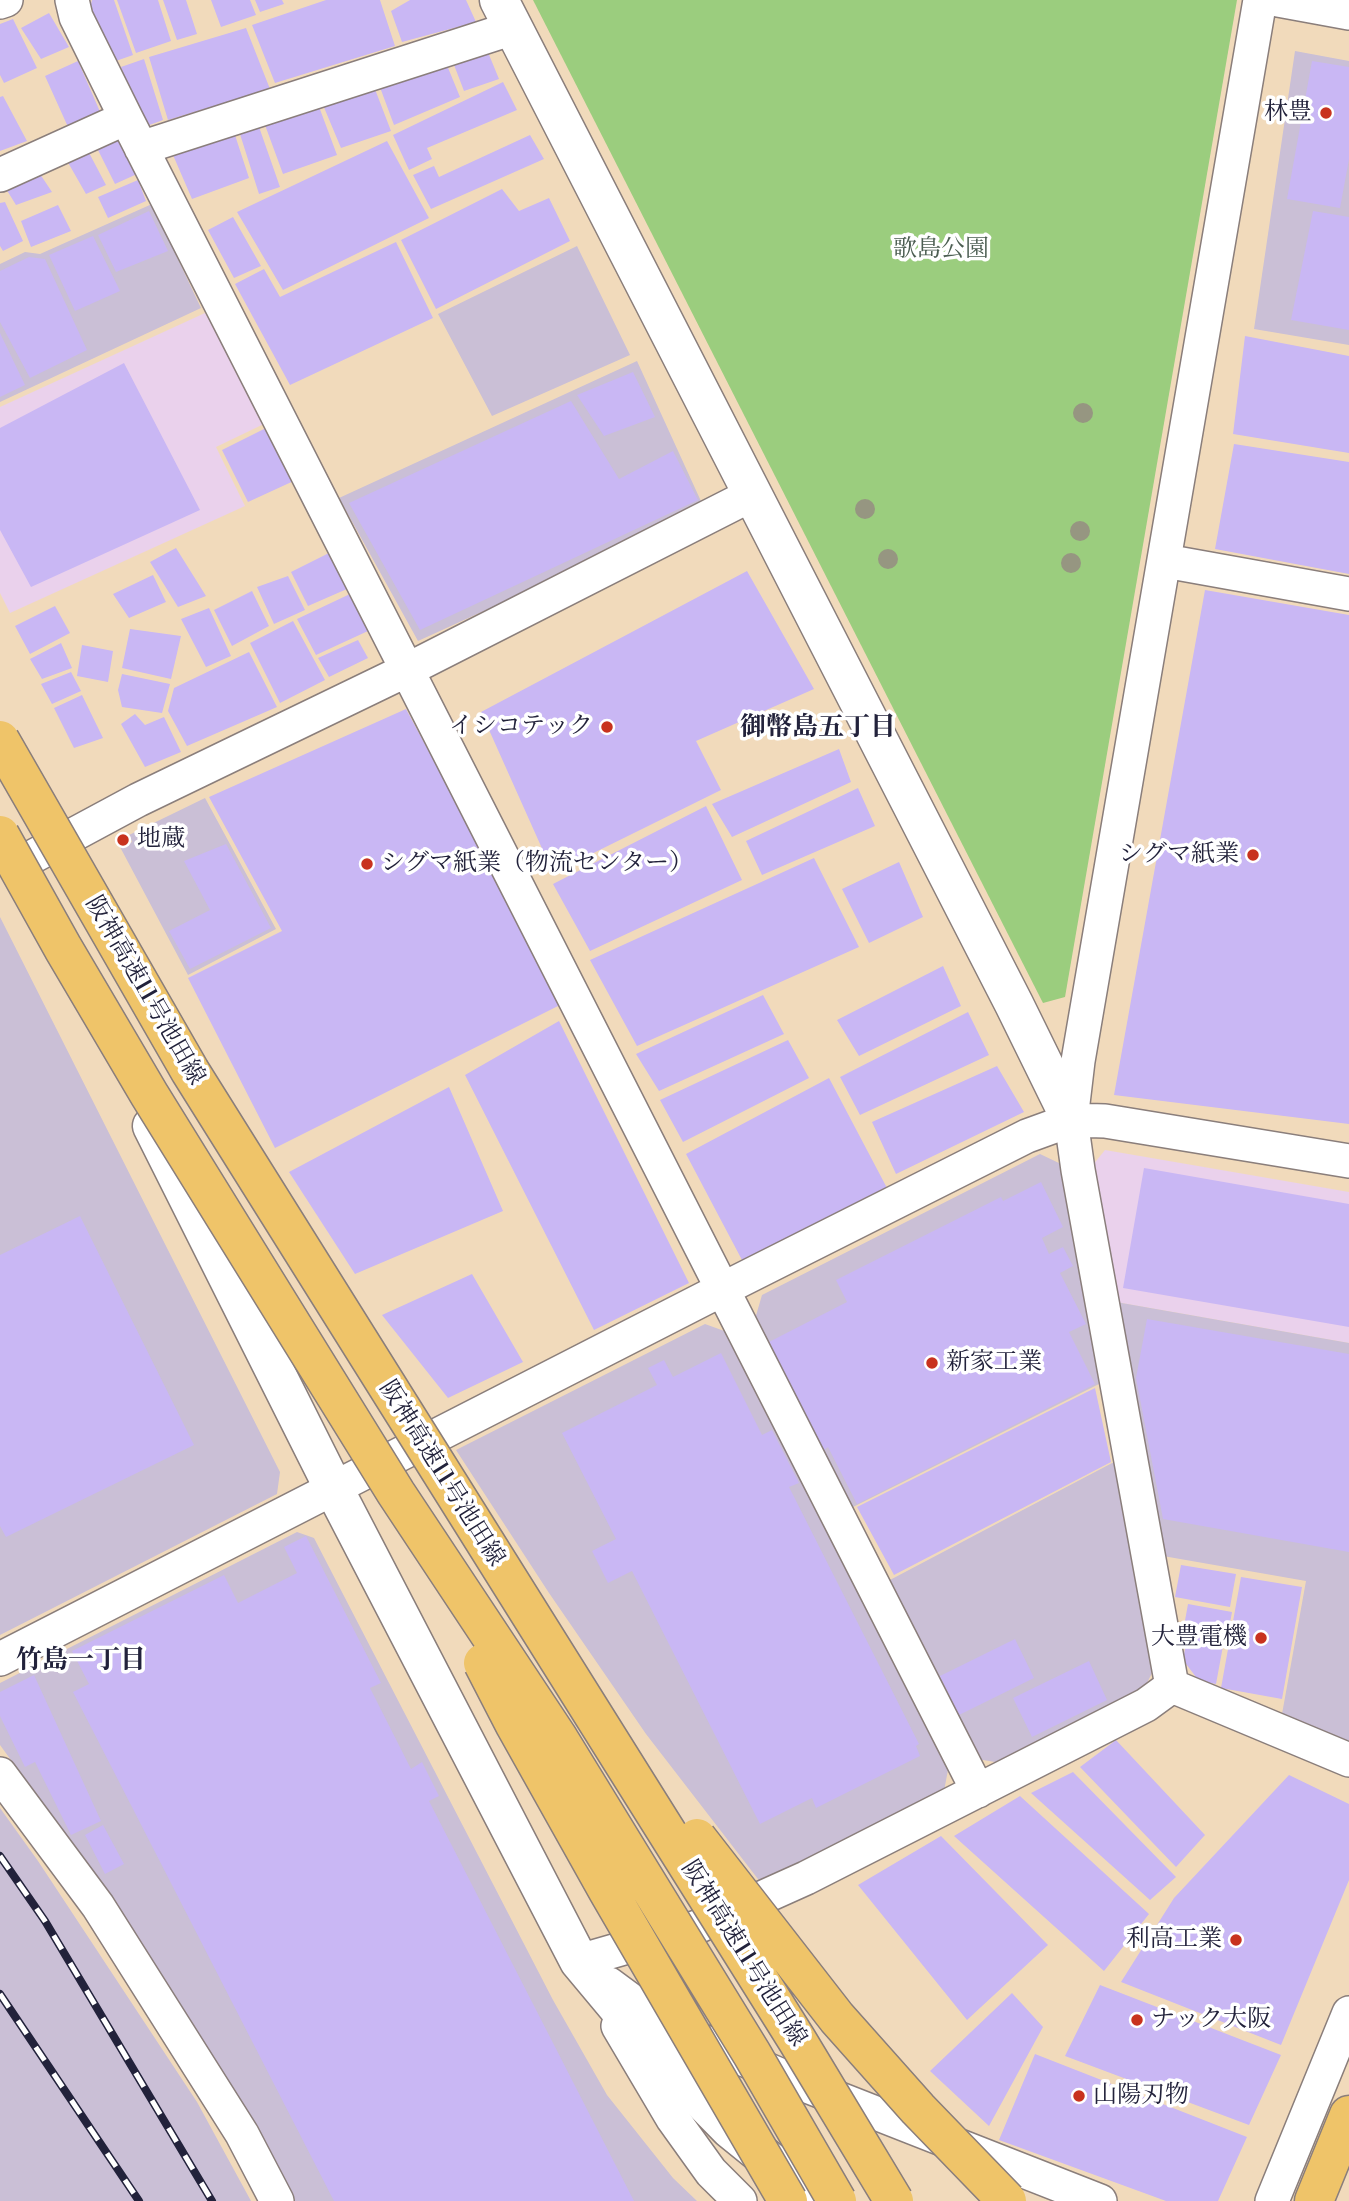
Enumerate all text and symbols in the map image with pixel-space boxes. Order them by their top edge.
place label: 林豊 [1264,99,1312,127]
marker: 林豊 [1318,105,1334,121]
park label: 歌島公園 [893,236,989,264]
place label: イシコテック [449,713,593,741]
district label: 御幣島五丁目 [740,713,896,745]
marker: イシコテック [599,719,615,735]
place label: 地蔵 [137,826,185,854]
marker: 地蔵 [115,832,131,848]
place label: シグマ紙業 [1119,841,1239,869]
marker: シグマ紙業 [1245,847,1261,863]
place label: シグマ紙業（物流センター） [381,850,693,878]
marker: シグマ紙業（物流センター） [359,856,375,872]
street label: 阪神高速11号池田線 [78,891,210,1091]
place label: 新家工業 [946,1349,1042,1377]
marker: 新家工業 [924,1355,940,1371]
street label: 阪神高速11号池田線 [372,1376,510,1572]
place label: 大豊電機 [1151,1624,1247,1652]
marker: 大豊電機 [1253,1630,1269,1646]
district label: 竹島一丁目 [16,1646,146,1678]
street label: 阪神高速11号池田線 [674,1856,812,2052]
place label: 利高工業 [1126,1926,1222,1954]
marker: 利高工業 [1228,1932,1244,1948]
place label: ナック大阪 [1151,2006,1271,2034]
marker: ナック大阪 [1129,2012,1145,2028]
place label: 山陽刃物 [1093,2082,1189,2110]
marker: 山陽刃物 [1071,2088,1087,2104]

